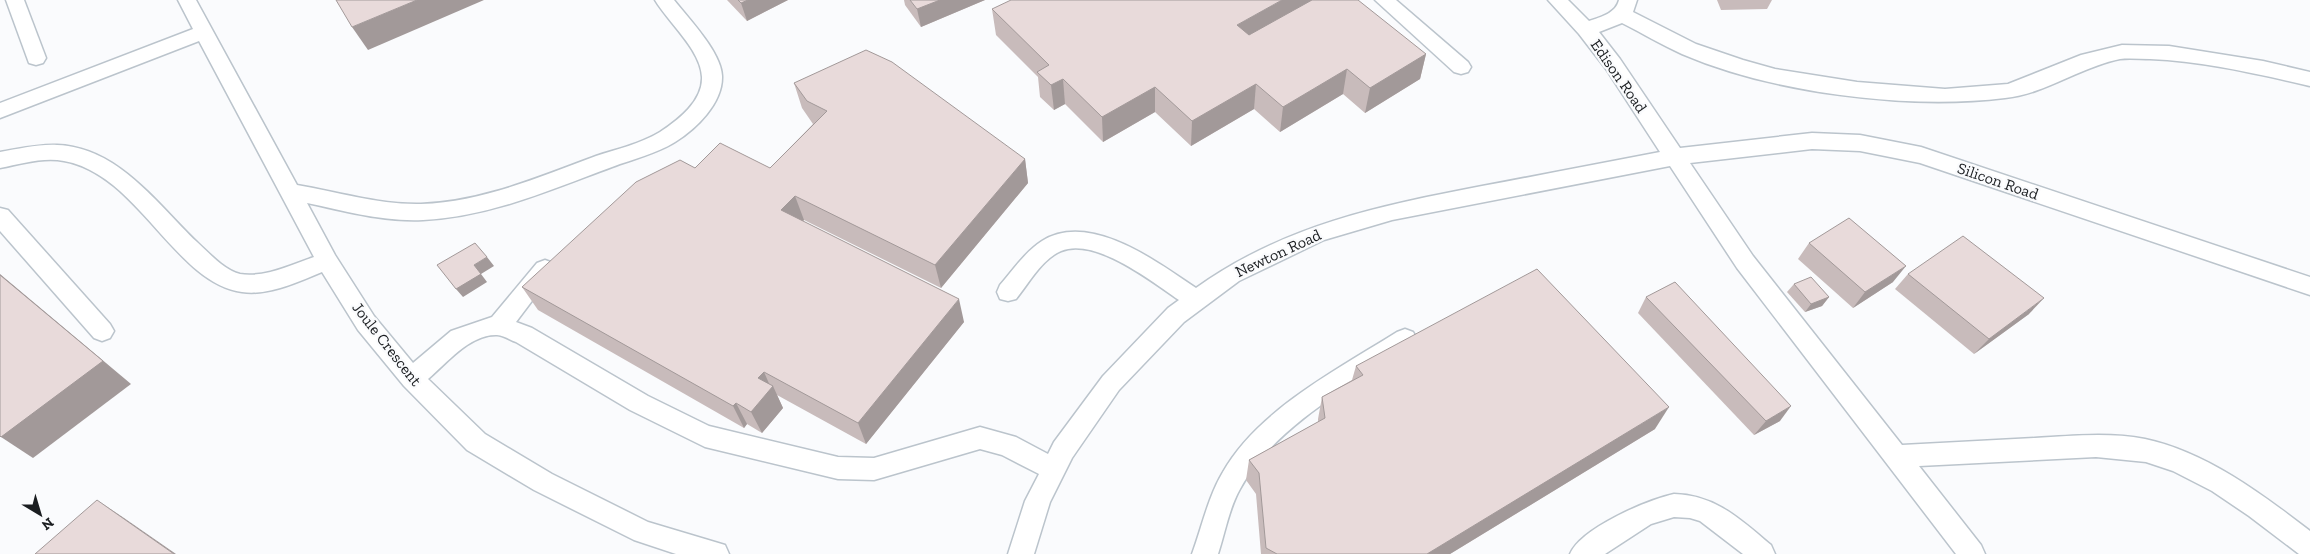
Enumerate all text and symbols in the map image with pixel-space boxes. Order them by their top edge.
street label: Edison Road [1587,36,1651,116]
street label: Silicon Road [1955,158,2041,204]
street label: Newton Road [1232,225,1324,281]
street label: Joule Crescent [348,298,426,390]
north arrow [15,489,65,539]
text: N [38,514,57,534]

